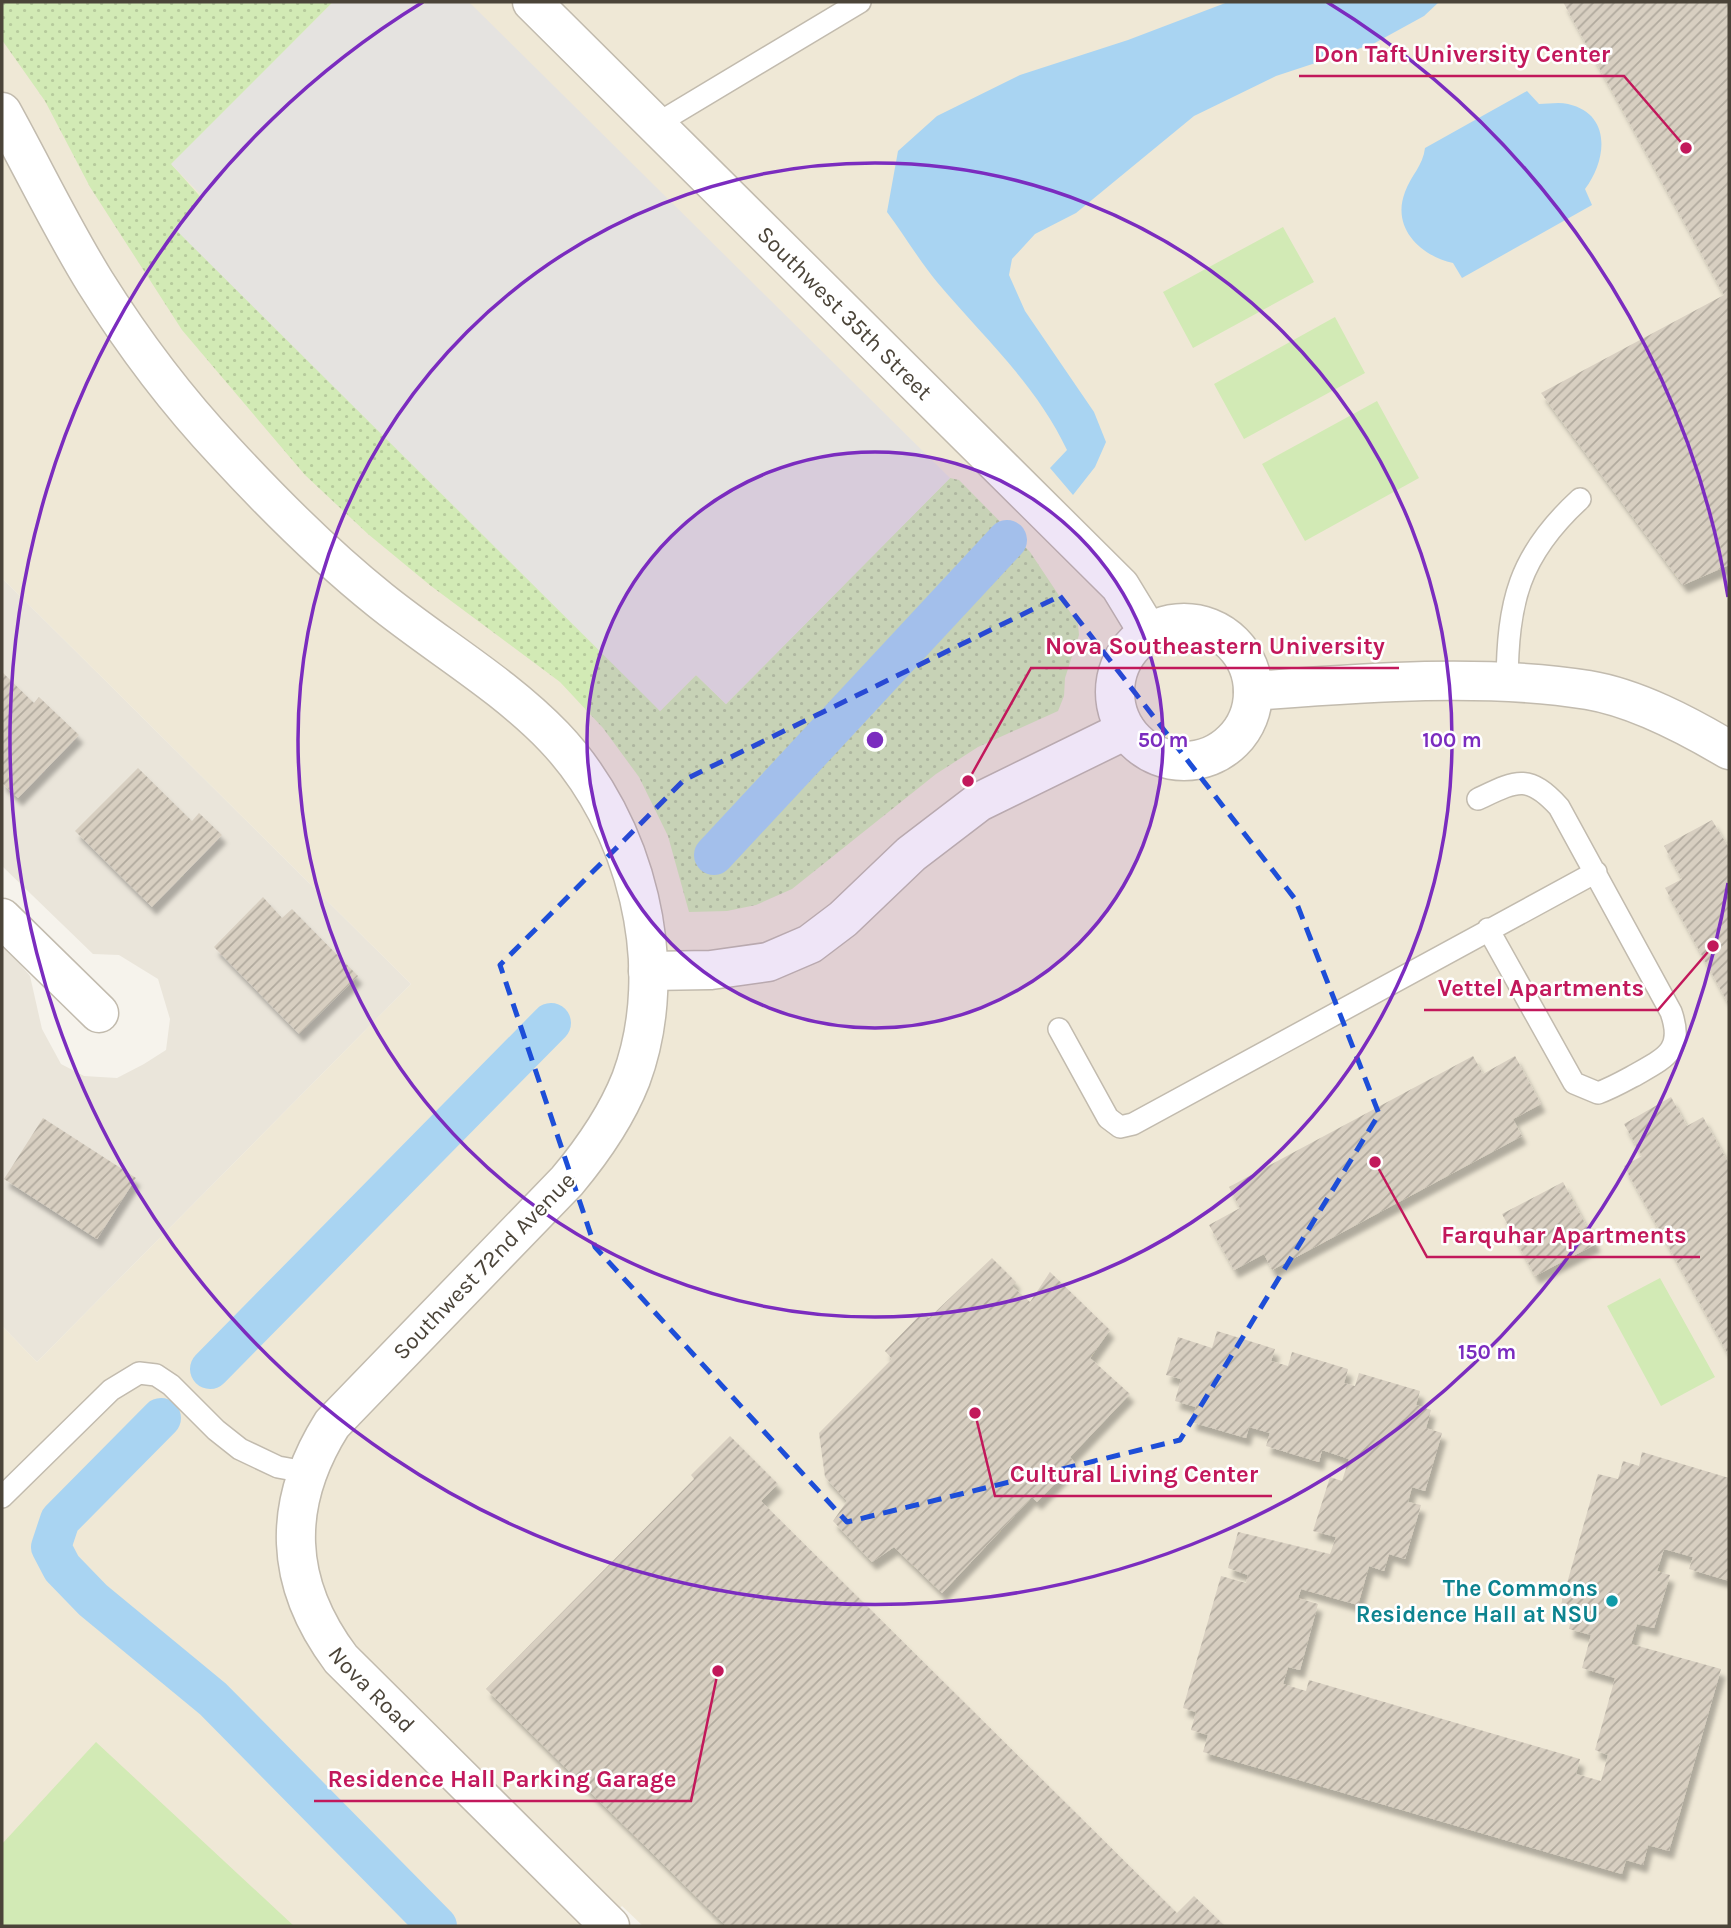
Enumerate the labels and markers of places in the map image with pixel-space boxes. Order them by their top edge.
callout: Don Taft University Center [1299,31,1624,76]
callout: Nova Southeastern University [1031,623,1399,668]
centre of rings [863,728,887,752]
callout: Vettel Apartments [1424,965,1658,1010]
callout: Farquhar Apartments [1427,1212,1700,1257]
callout: Cultural Living Center [995,1451,1272,1496]
place label: The Commons Residence Hall at NSU [1356,1575,1598,1628]
marker: The Commons Residence Hall at NSU [1604,1593,1620,1609]
callout: Residence Hall Parking Garage [314,1756,691,1801]

